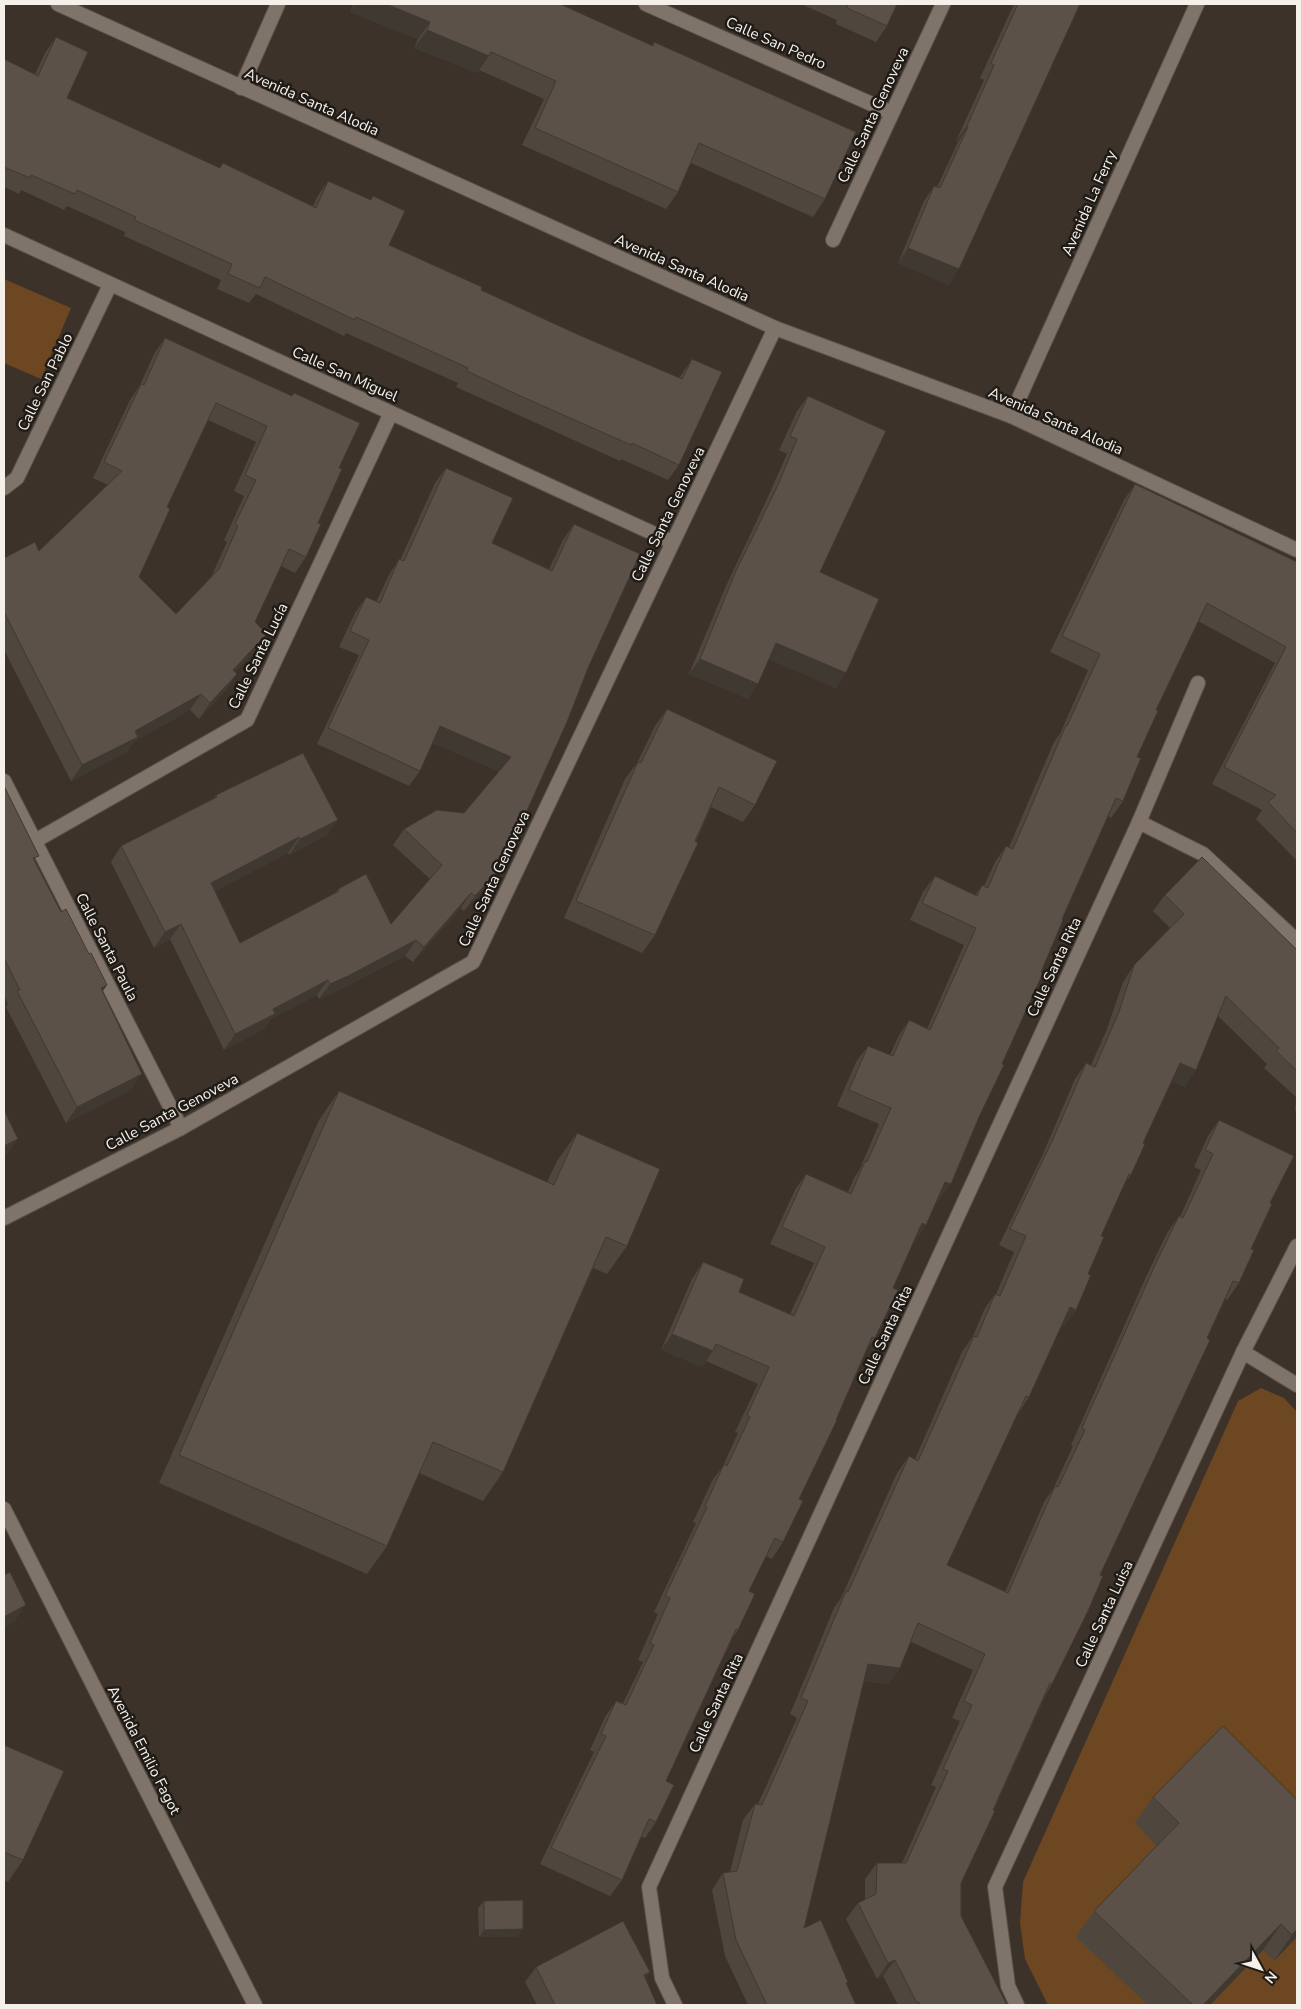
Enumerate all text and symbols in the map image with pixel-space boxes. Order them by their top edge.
street label: Calle San Pedro [723,12,829,74]
street label: Calle Santa Genoveva [833,44,913,186]
street label: Avenida Santa Alodia [242,63,382,141]
street label: Avenida La Ferry [1057,147,1121,259]
street label: Avenida Santa Alodia [612,229,752,307]
street label: Calle San Pablo [13,330,77,434]
street label: Calle San Miguel [289,342,402,407]
street label: Avenida Santa Alodia [986,382,1126,460]
street label: Calle Santa Genoveva [627,443,709,585]
street label: Calle Santa Lucía [224,599,292,713]
street label: Calle Santa Genoveva [454,808,534,950]
street label: Calle Santa Paula [71,889,143,1005]
street label: Calle Santa Rita [1022,914,1086,1020]
street label: Calle Santa Genoveva [102,1068,242,1156]
street label: Calle Santa Rita [853,1282,917,1388]
street label: Calle Santa Luisa [1070,1557,1138,1671]
street label: Calle Santa Rita [684,1650,748,1756]
street label: Avenida Emilio Fagot [103,1682,185,1818]
north arrow [1236,1944,1286,1994]
text: N [1260,1967,1281,1987]

